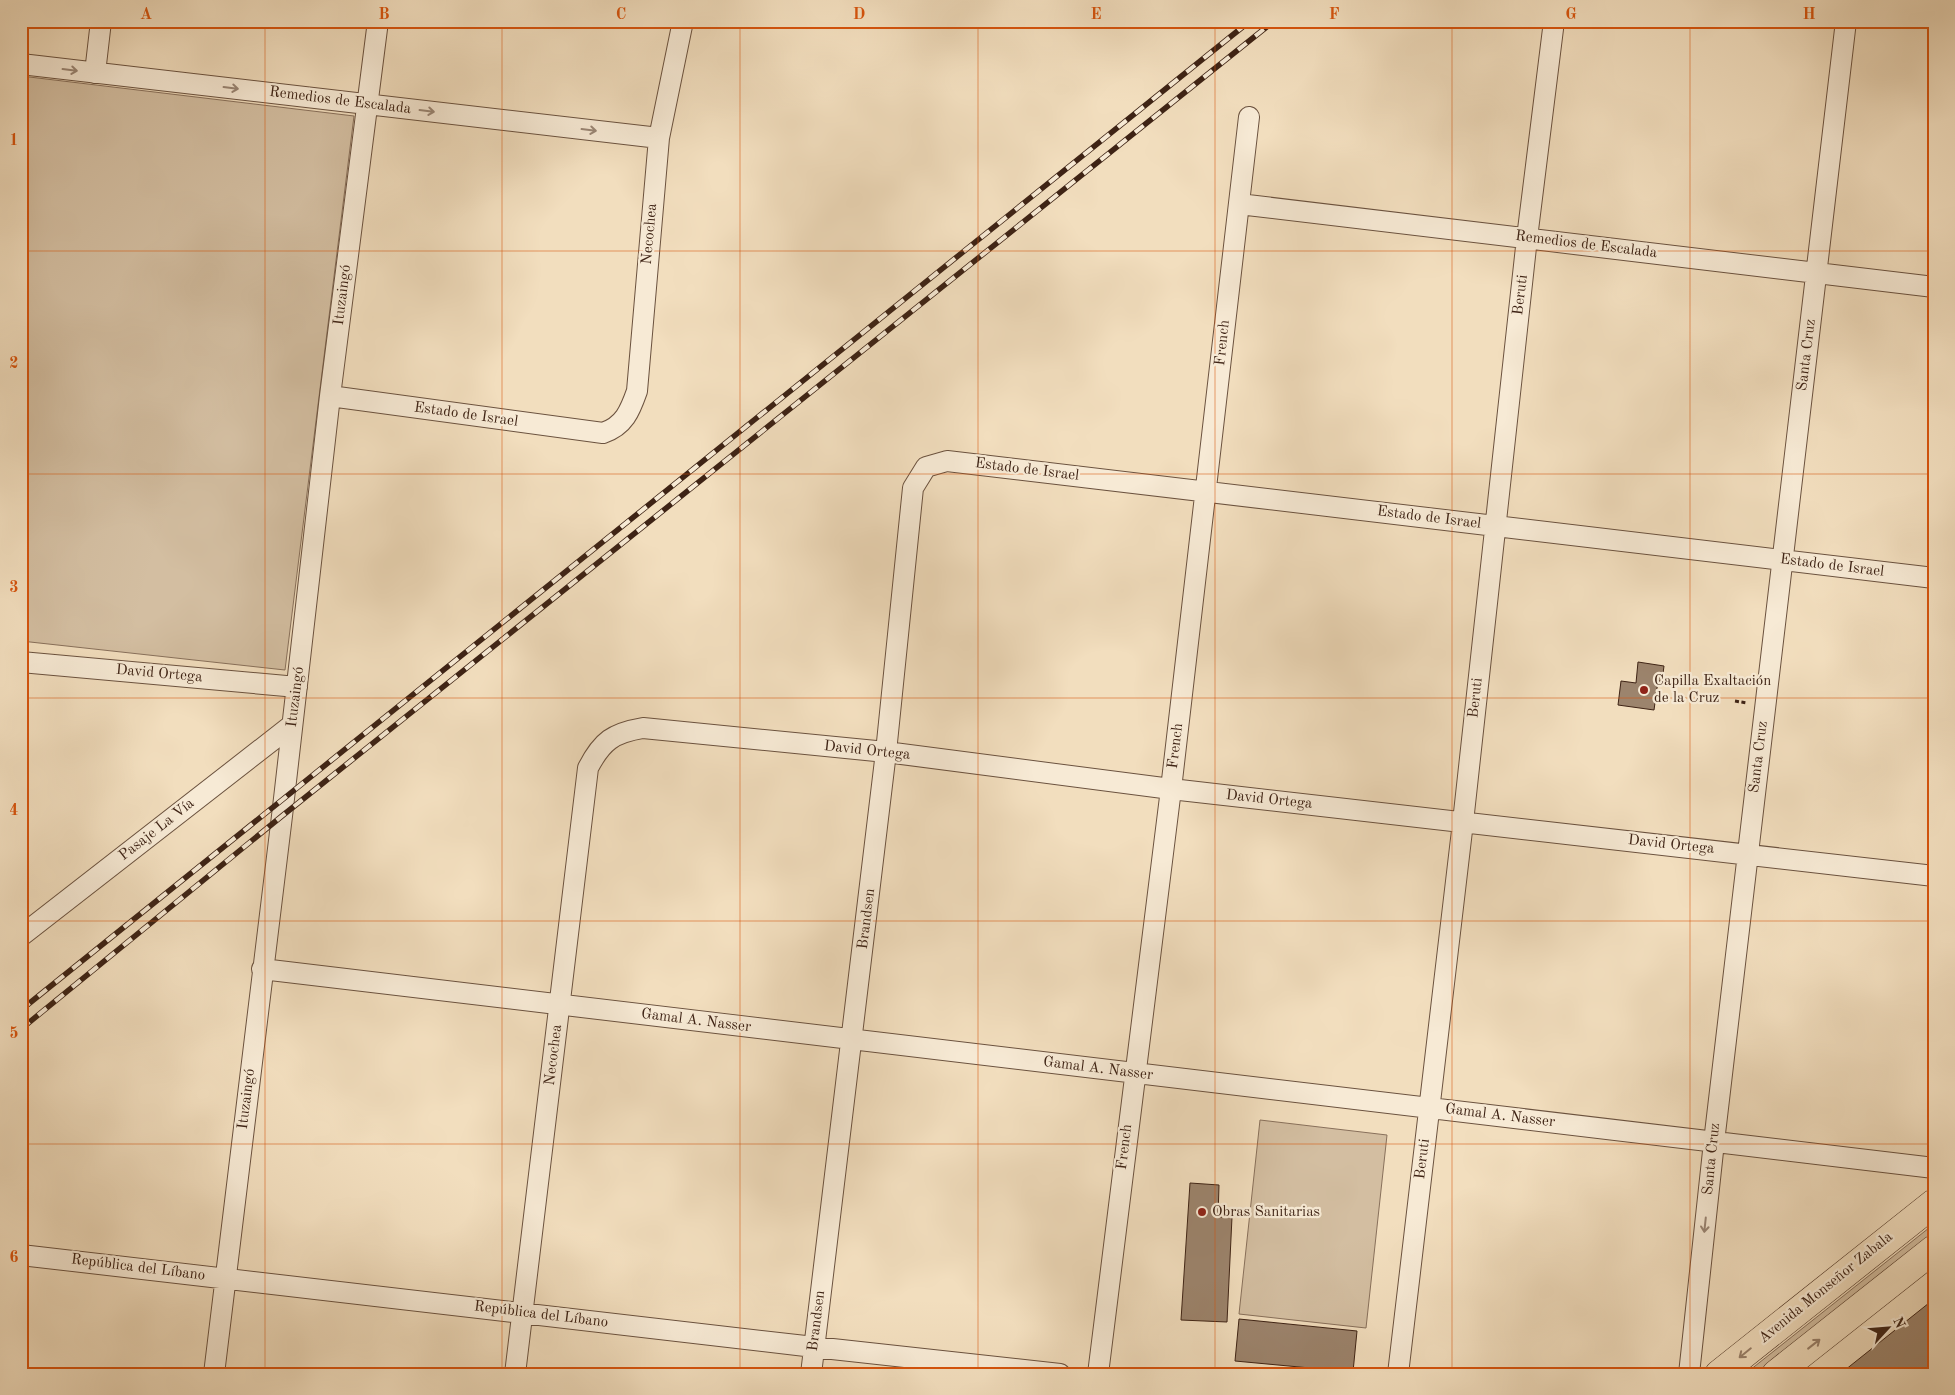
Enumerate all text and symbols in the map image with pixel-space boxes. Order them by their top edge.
text: A [140,7,152,23]
text: B [378,7,390,23]
text: C [616,7,626,23]
text: D [853,7,865,23]
text: E [1090,7,1102,23]
text: F [1329,7,1340,23]
text: G [1565,7,1577,23]
text: H [1802,7,1816,23]
one-way arrow [61,65,77,75]
one-way arrow [223,83,239,93]
street label: Remedios de Escalada [268,85,412,117]
one-way arrow [419,106,435,116]
one-way arrow [580,125,596,135]
text: 1 [9,133,19,149]
street label: Necochea [640,202,660,265]
street label: Remedios de Escalada [1514,229,1658,261]
street label: Ituzaingó [332,264,354,326]
street label: Beruti [1511,274,1531,316]
street label: Santa Cruz [1795,318,1819,392]
street label: French [1213,319,1233,367]
text: 2 [9,356,19,372]
street label: Estado de Israel [413,400,519,430]
street label: Estado de Israel [974,456,1080,484]
street label: Estado de Israel [1376,504,1482,532]
street label: Estado de Israel [1779,552,1885,580]
text: 3 [9,580,19,596]
street label: David Ortega [115,663,204,685]
street label: Ituzaingó [285,666,307,728]
place label: Capilla Exaltación de la Cruz [1654,674,1771,706]
street label: Beruti [1466,677,1486,719]
marker: Capilla Exaltación de la Cruz [1638,684,1650,696]
street label: Santa Cruz [1747,720,1771,794]
street label: French [1166,722,1186,770]
street label: David Ortega [823,739,912,763]
street label: David Ortega [1225,788,1314,812]
street label: Pasaje La Vía [117,796,198,864]
text: 4 [9,803,19,819]
street label: David Ortega [1627,833,1716,857]
street label: Brandsen [856,888,878,950]
street label: Gamal A. Nasser [640,1007,752,1035]
street label: Necochea [543,1023,565,1086]
text: 5 [9,1026,19,1042]
street label: Gamal A. Nasser [1042,1055,1154,1083]
street label: Ituzaingó [236,1068,258,1130]
street label: Gamal A. Nasser [1444,1102,1556,1130]
street label: Santa Cruz [1701,1122,1723,1196]
street label: French [1115,1123,1135,1171]
street label: Beruti [1413,1138,1433,1180]
place label: Obras Sanitarias [1212,1205,1320,1220]
marker: Obras Sanitarias [1196,1206,1208,1218]
one-way arrow [1700,1217,1710,1233]
street label: Avenida Monseñor Zabala [1756,1229,1896,1346]
text: 6 [9,1250,19,1266]
street label: República del Líbano [70,1252,206,1284]
street label: Brandsen [806,1290,828,1352]
street label: República del Líbano [473,1299,609,1331]
north arrow [1862,1302,1912,1352]
text: N [1890,1315,1908,1331]
one-way arrow [1807,1338,1820,1349]
one-way arrow [1739,1348,1752,1359]

